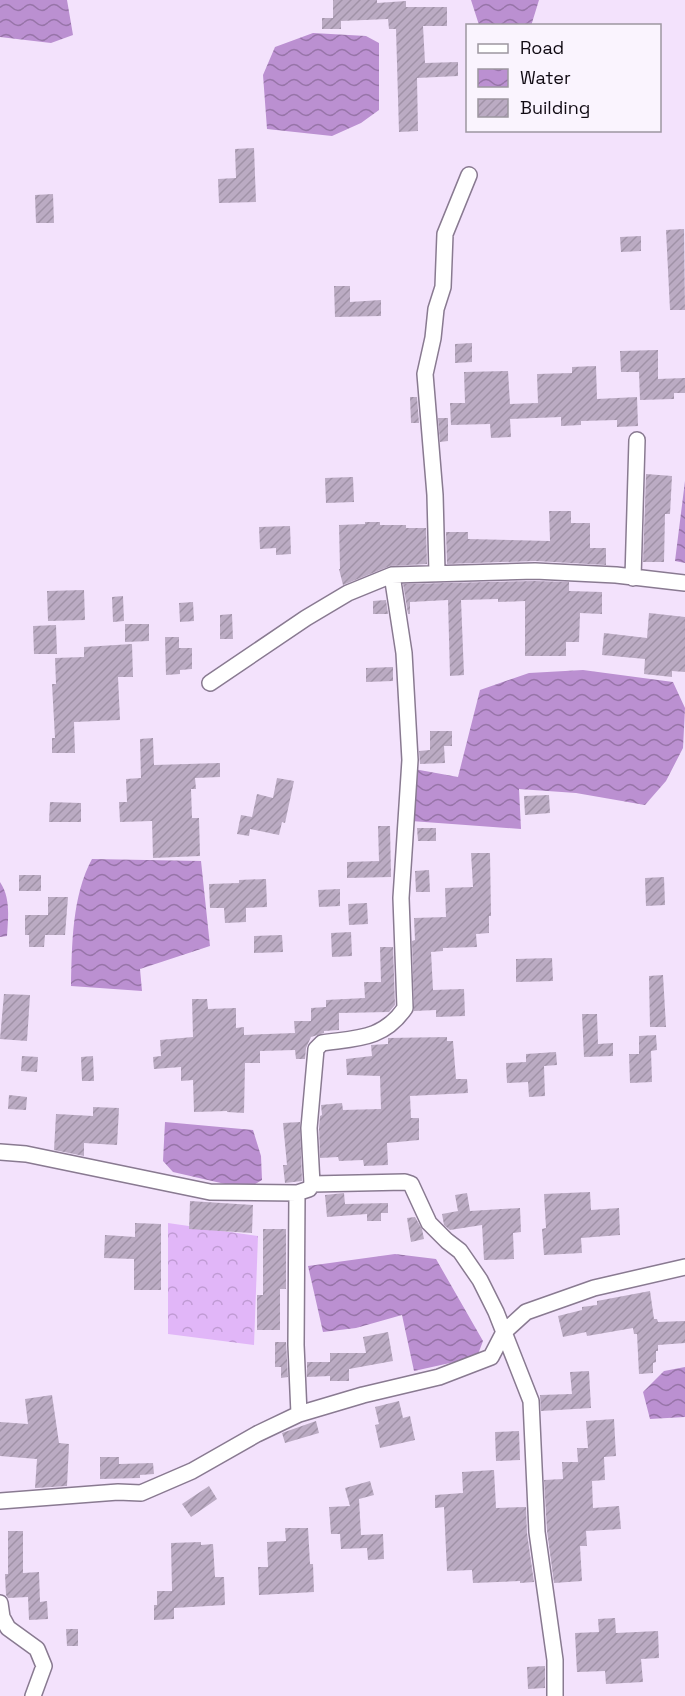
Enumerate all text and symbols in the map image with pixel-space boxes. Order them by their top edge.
legend [466,24,661,132]
text: Road [520,36,564,59]
text: Water [520,66,571,89]
text: Building [520,96,590,119]

